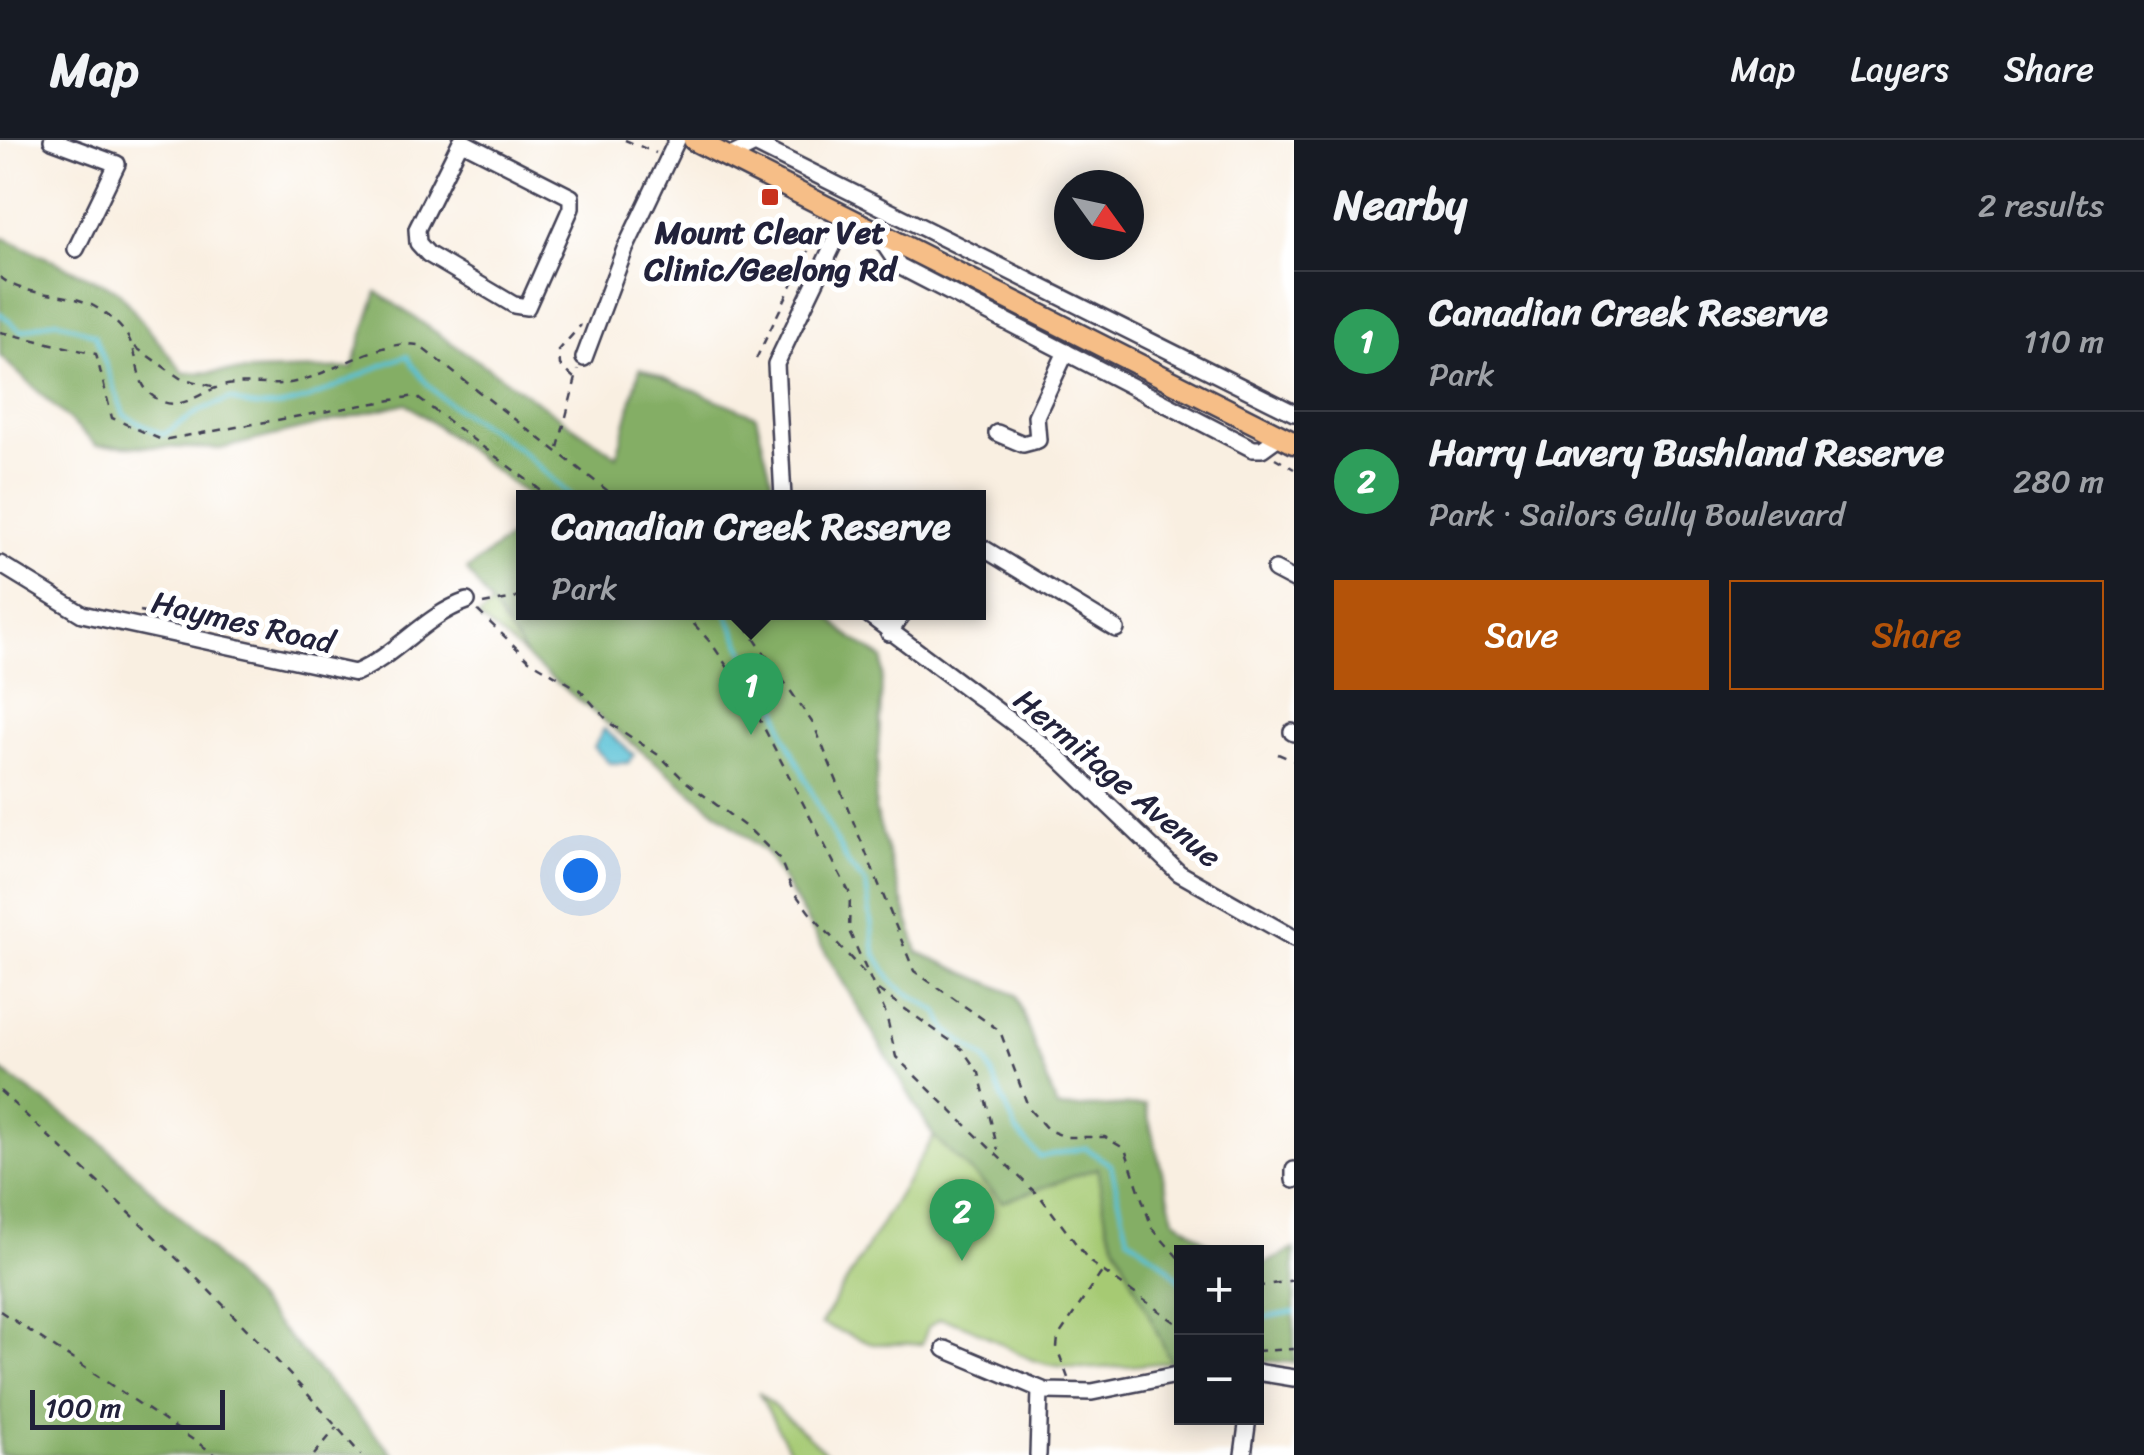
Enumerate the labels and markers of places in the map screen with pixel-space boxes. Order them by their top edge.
marker: Mount Clear Vet Clinic/Geelong Rd [759,186,781,208]
place label: Mount Clear Vet Clinic/Geelong Rd [643,204,899,298]
pin: 1 [718,652,784,735]
pin: 2 [930,1178,994,1261]

